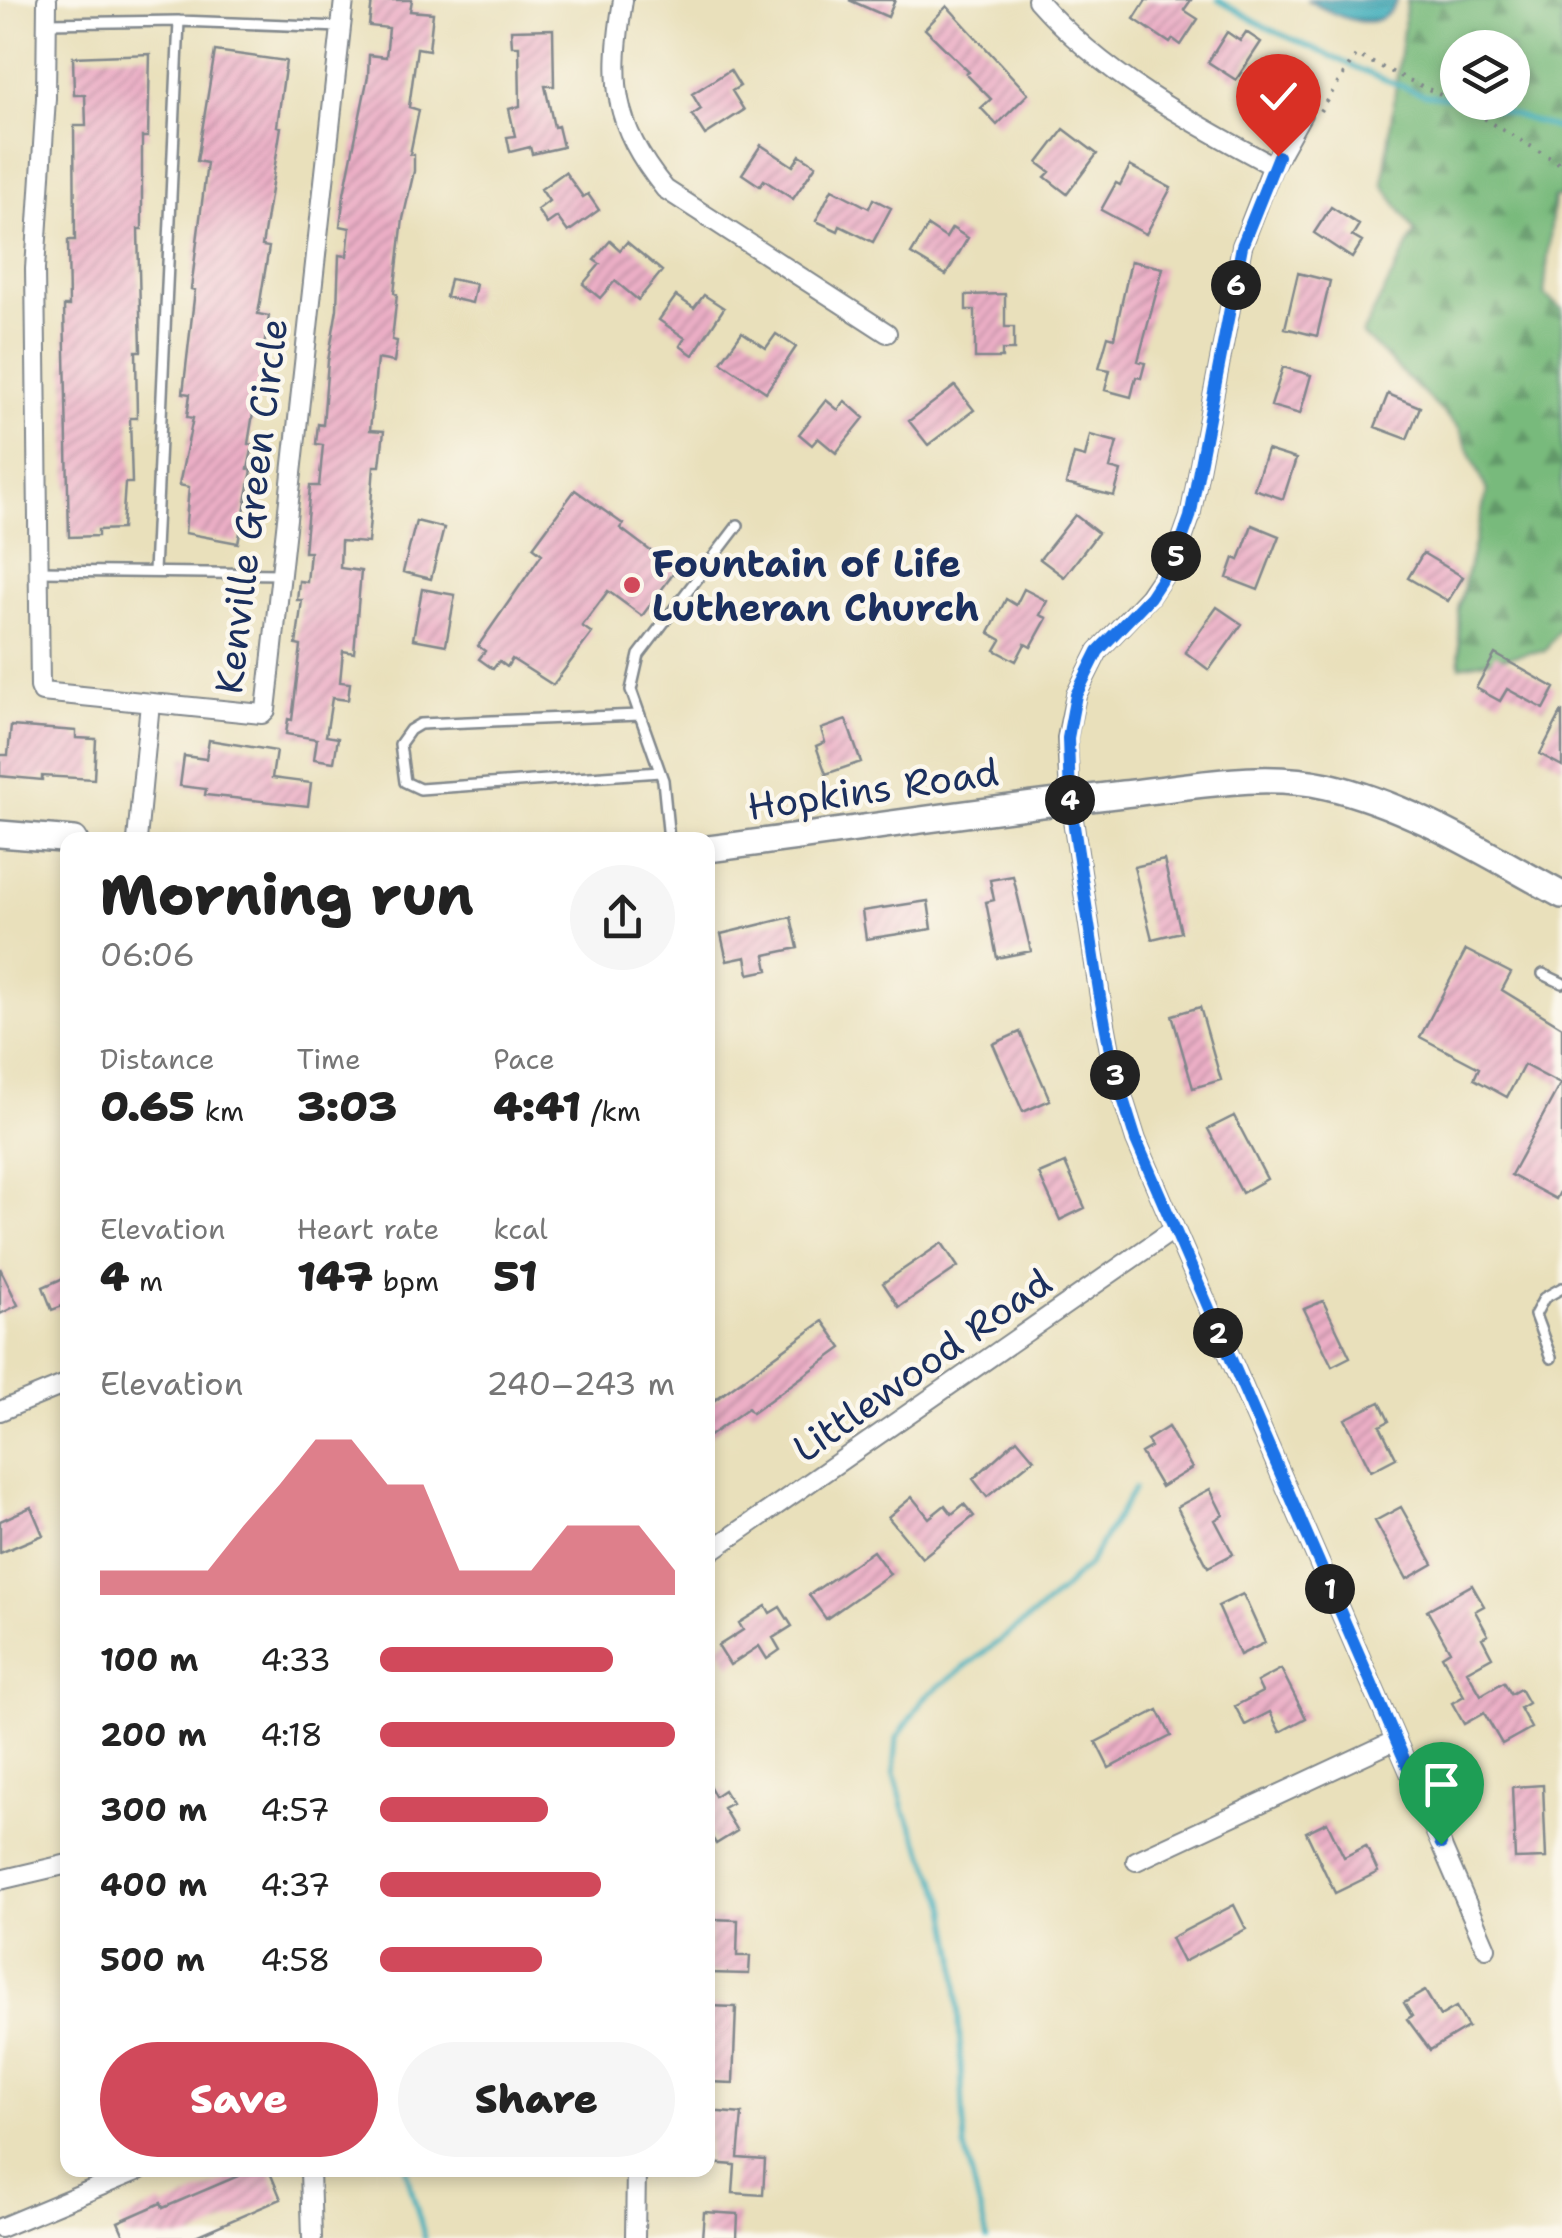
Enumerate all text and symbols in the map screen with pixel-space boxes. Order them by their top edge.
map controls [1440,30,1530,120]
button: layers [1440,30,1530,120]
pin [1236,54,1321,157]
icon: check [1251,69,1306,124]
pin: 6 [1211,260,1261,310]
text: 6 [1226,266,1246,304]
street label: Kenville Green Circle [203,315,299,697]
pin: 5 [1151,531,1201,581]
text: 5 [1167,537,1185,575]
place label: Fountain of Life Lutheran Church [652,538,979,633]
marker: Fountain of Life Lutheran Church [621,574,643,596]
street label: Hopkins Road [744,746,1002,832]
pin: 4 [1045,775,1095,825]
text: 4 [1060,781,1080,819]
text: Morning run [100,858,474,932]
button: share [570,865,675,970]
text: 06:06 [100,933,195,976]
text: Distance [100,1040,215,1078]
text: Time [297,1040,361,1078]
text: Pace [493,1040,555,1078]
pin: 3 [1090,1050,1140,1100]
text: 3 [1105,1056,1125,1094]
text: 0.65 [100,1078,195,1134]
text: 3:03 [297,1078,397,1134]
text: 4:41 [493,1078,581,1134]
text: km [195,1092,244,1130]
text: /km [581,1092,641,1130]
text: Elevation [100,1210,225,1248]
text: Heart rate [297,1210,439,1248]
text: kcal [493,1210,548,1248]
text: 4 [100,1248,129,1304]
text: 147 [297,1248,373,1304]
text: 51 [493,1248,538,1304]
street label: Littlewood Road [782,1257,1062,1473]
text: m [129,1262,163,1300]
text: bpm [373,1262,439,1300]
pin: 2 [1193,1308,1243,1358]
text: 2 [1208,1314,1228,1352]
text: Elevation [100,1362,243,1405]
text: 240–243 m [486,1362,675,1405]
pin: 1 [1305,1564,1355,1614]
text: 1 [1324,1570,1336,1608]
text: 100 m [100,1638,199,1681]
text: 4:33 [260,1638,331,1681]
text: 200 m [100,1713,207,1756]
text: 4:18 [260,1713,323,1756]
pin [1399,1742,1484,1845]
icon: arrive [1414,1757,1469,1812]
text: 300 m [100,1788,207,1831]
text: 4:57 [260,1788,330,1831]
text: 400 m [100,1863,207,1906]
text: 4:37 [260,1863,330,1906]
text: 500 m [100,1938,205,1981]
text: 4:58 [260,1938,330,1981]
button: Save [100,2042,378,2157]
button: Share [398,2042,675,2157]

